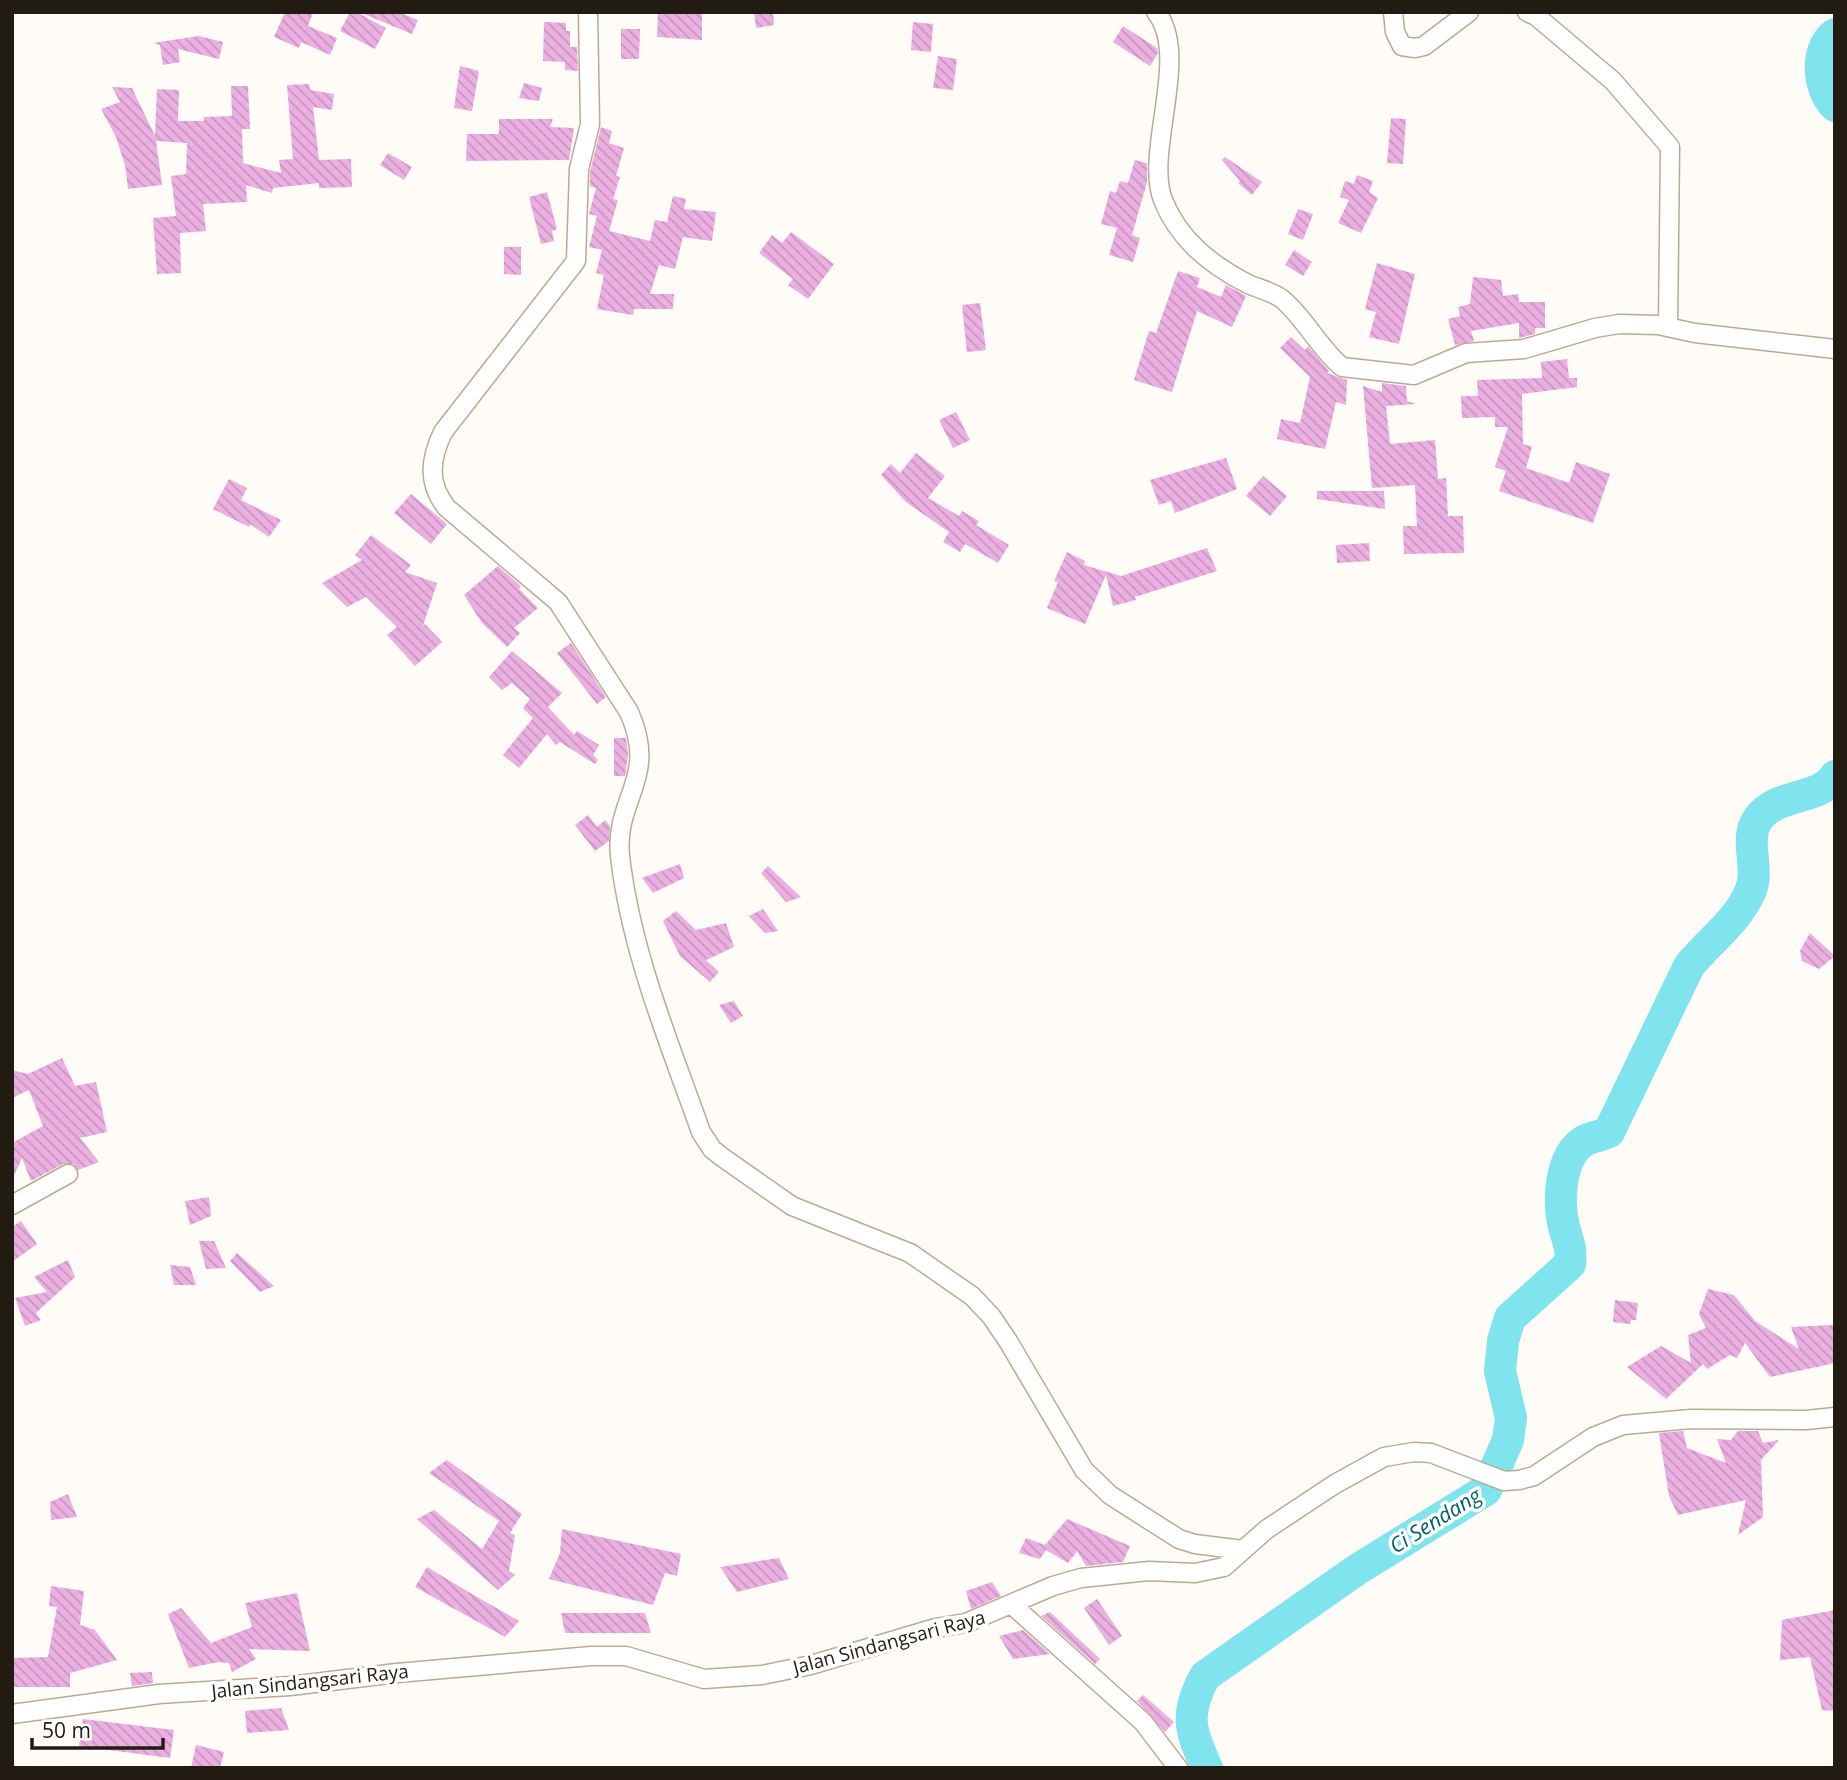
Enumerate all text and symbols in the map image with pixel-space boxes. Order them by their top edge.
water label: Ci Sendang [1384,1480,1487,1559]
street label: Jalan Sindangsari Raya [788,1604,988,1681]
street label: Jalan Sindangsari Raya [208,1658,410,1704]
scale bar [32,1706,163,1750]
text: 50 m [42,1716,91,1744]

